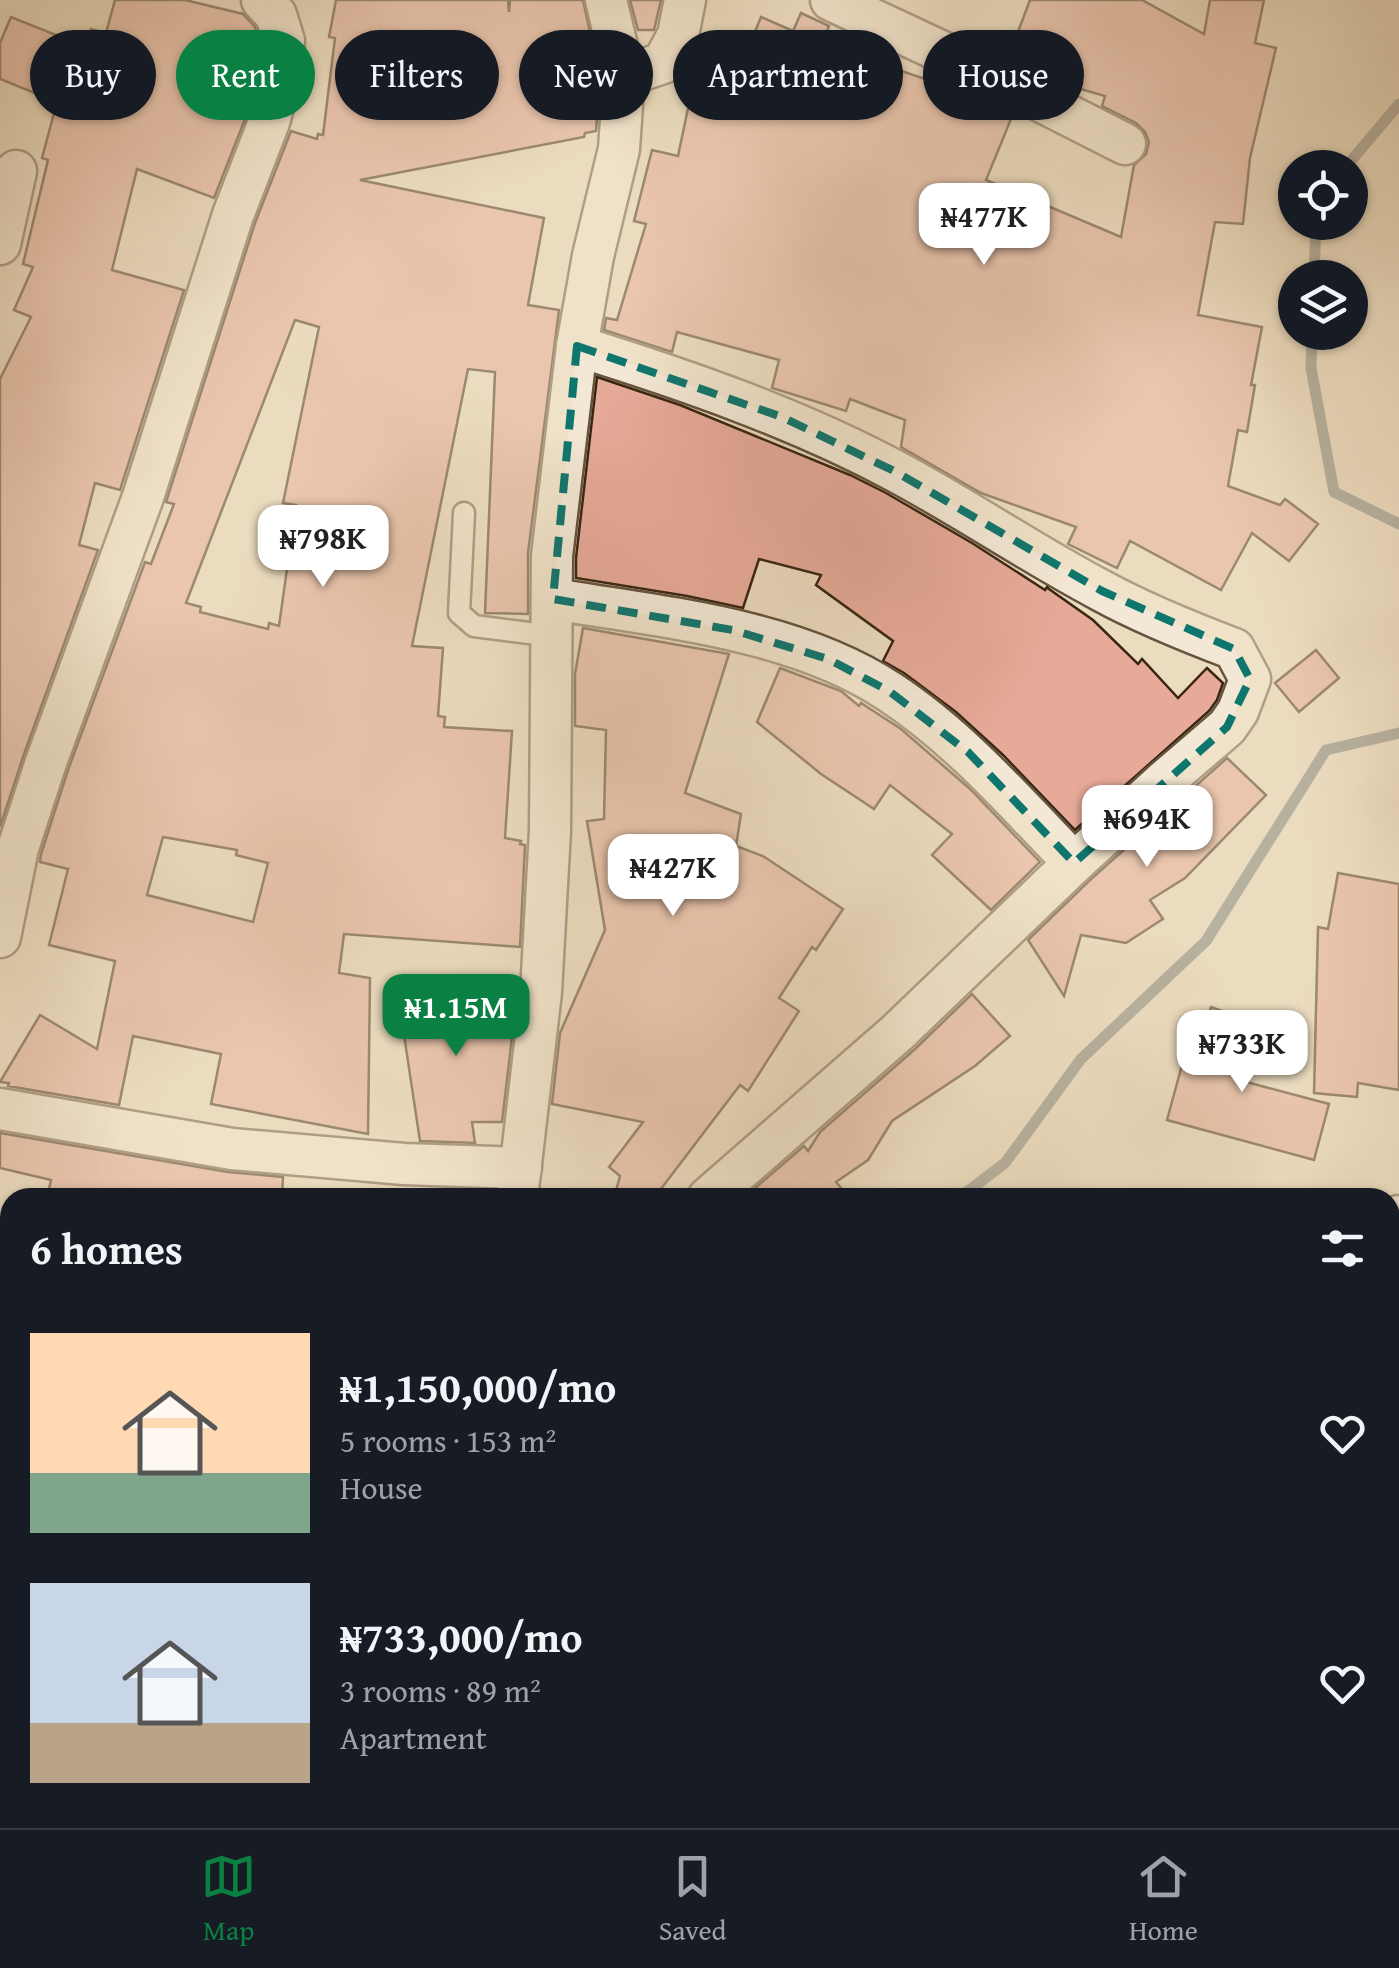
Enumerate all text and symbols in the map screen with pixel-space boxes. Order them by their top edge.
chip: Buy [30,30,156,120]
chip: Rent [176,30,315,120]
chip: Filters [335,30,499,120]
chip: New [519,30,653,120]
chip: Apartment [673,30,903,120]
chip: House [923,30,1084,120]
map controls [1278,150,1368,350]
button: locate [1278,150,1368,240]
pin: ₦477K [914,183,1054,268]
text: ₦477K [941,192,1027,239]
button: layers [1278,260,1368,350]
pin: ₦798K [253,505,393,590]
text: ₦798K [280,514,366,561]
pin: ₦694K [1077,785,1217,870]
text: ₦694K [1104,794,1190,841]
pin: ₦427K [603,834,743,919]
text: ₦427K [630,843,716,890]
pin: ₦1.15M [375,974,537,1059]
text: ₦1.15M [405,983,507,1030]
pin: ₦733K [1172,1010,1312,1095]
text: ₦733K [1199,1019,1285,1066]
text: 6 homes [30,1218,183,1279]
icon: filters [1315,1221,1370,1276]
text: ₦1,150,000/mo [340,1356,616,1417]
icon: home [110,1373,230,1493]
icon: heart [1315,1406,1370,1461]
text: 5 rooms · 153 m² [340,1417,556,1464]
text: House [340,1464,423,1511]
text: ₦733,000/mo [340,1606,583,1667]
icon: home [110,1623,230,1743]
icon: heart [1315,1656,1370,1711]
text: 3 rooms · 89 m² [340,1667,541,1714]
text: Apartment [340,1714,487,1761]
tab: Map [201,1849,256,1950]
tab: Saved [659,1849,726,1950]
tab: Home [1129,1849,1198,1950]

